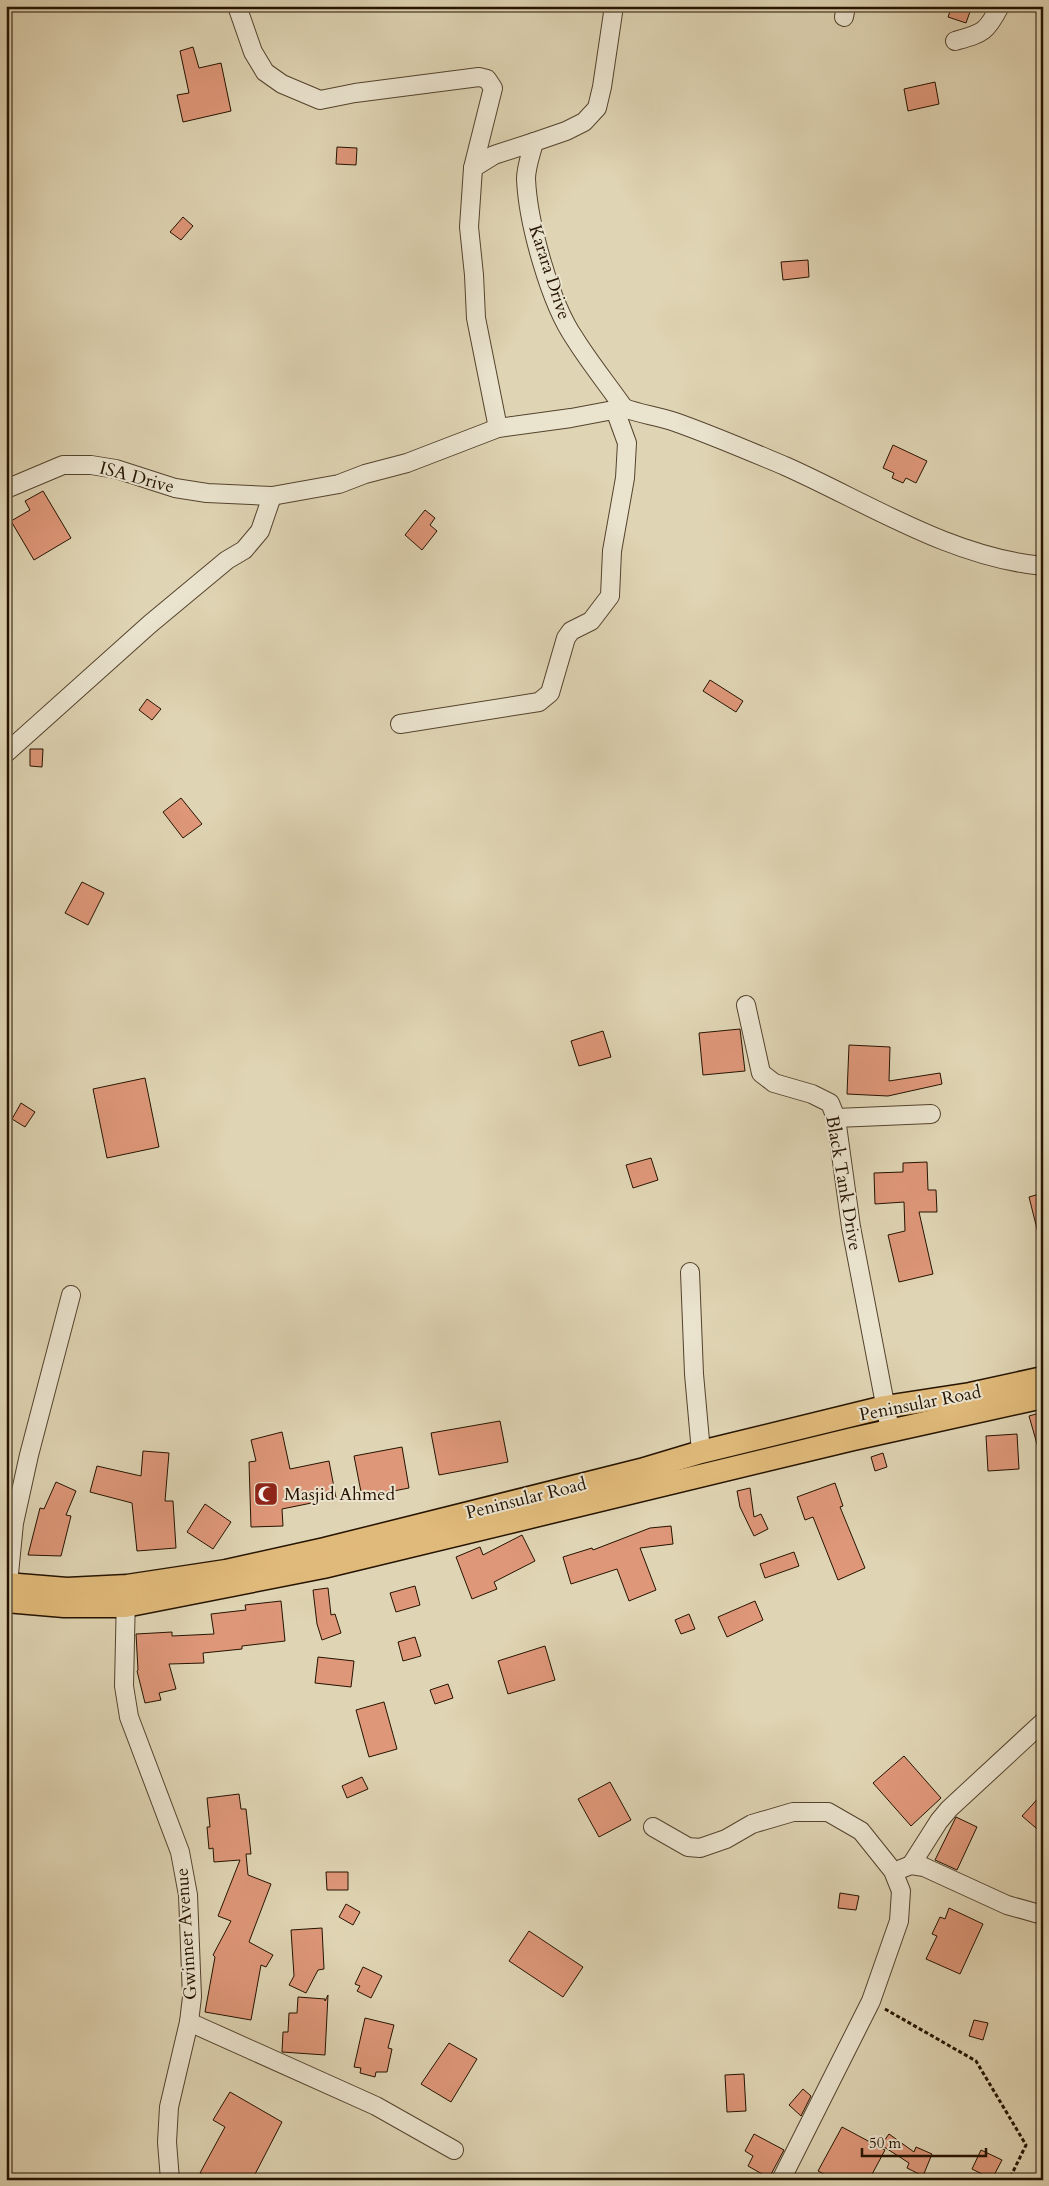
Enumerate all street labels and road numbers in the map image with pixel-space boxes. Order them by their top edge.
street label: Karara Drive [522,222,577,323]
street label: ISA Drive [97,456,177,499]
street label: Black Tank Drive [819,1114,868,1252]
street label: Peninsular Road [857,1379,984,1428]
street label: Peninsular Road [463,1471,589,1526]
street label: Gwinner Avenue [169,1867,204,2001]

